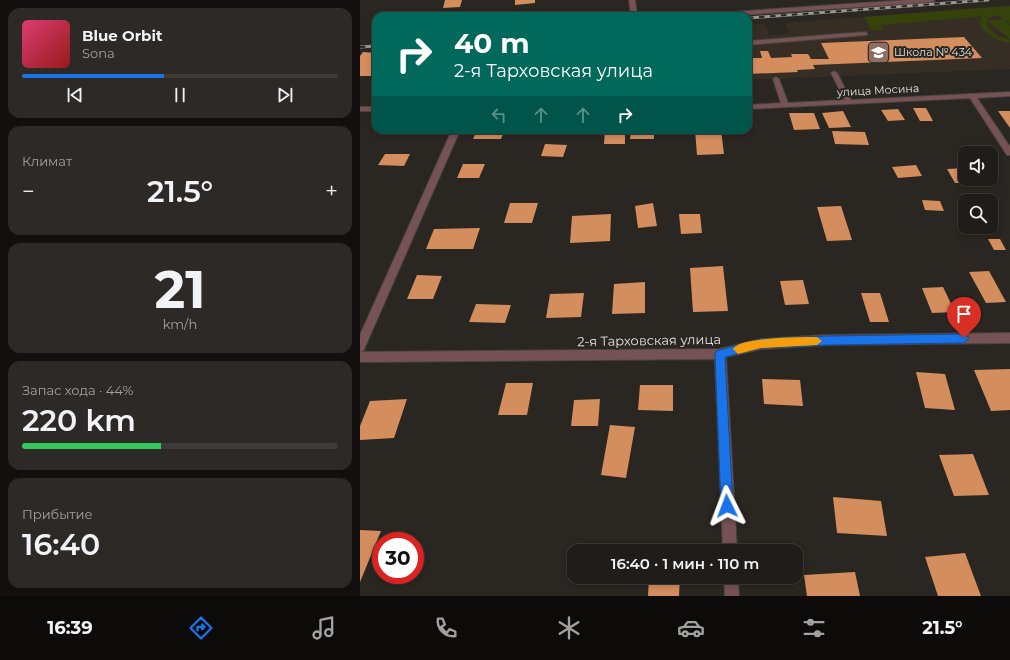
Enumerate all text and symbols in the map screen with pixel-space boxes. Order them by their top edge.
text: Blue Orbit [82,26,162,45]
text: 40 m [454,26,530,60]
icon: right [388,28,440,80]
school or university icon: Школа № 434 [866,39,892,65]
text: Sona [82,45,115,61]
place label: Школа № 434 [894,45,973,59]
text: 2-я Тарховская улица [454,60,653,82]
street label: улица Мосина [835,81,920,99]
icon: previous [64,84,86,106]
icon: pause [169,84,191,106]
icon: next [274,84,296,106]
icon: left [488,104,510,126]
icon: ahead [530,104,552,126]
icon: ahead [572,104,594,126]
icon: right [614,104,636,126]
map controls [958,146,998,234]
button: sound [958,146,998,186]
text: Климат [22,153,72,169]
text: 21.5° [147,173,213,210]
text: − [22,178,35,205]
text: + [325,178,338,205]
button: search [958,194,998,234]
text: 21 [154,258,206,321]
pin [947,297,981,338]
icon: arrive [953,303,975,325]
text: km/h [163,316,197,332]
street label: 2-я Тарховская улица [577,331,721,349]
text: Запас хода · 44% [22,382,133,398]
text: 220 km [22,402,136,439]
position arrow [706,485,748,527]
text: Прибытие [22,506,93,522]
text: 16:40 [22,526,100,563]
speed limit sign: 30 [372,532,424,584]
text: 16:40 · 1 мин · 110 m [611,554,759,573]
icon: directions [187,614,215,642]
icon: music [310,614,338,642]
icon: phone [432,614,460,642]
icon: climate [555,614,583,642]
icon: car [677,614,705,642]
icon: filters [800,614,828,642]
text: 16:39 [47,617,93,639]
text: 21.5° [922,617,963,639]

